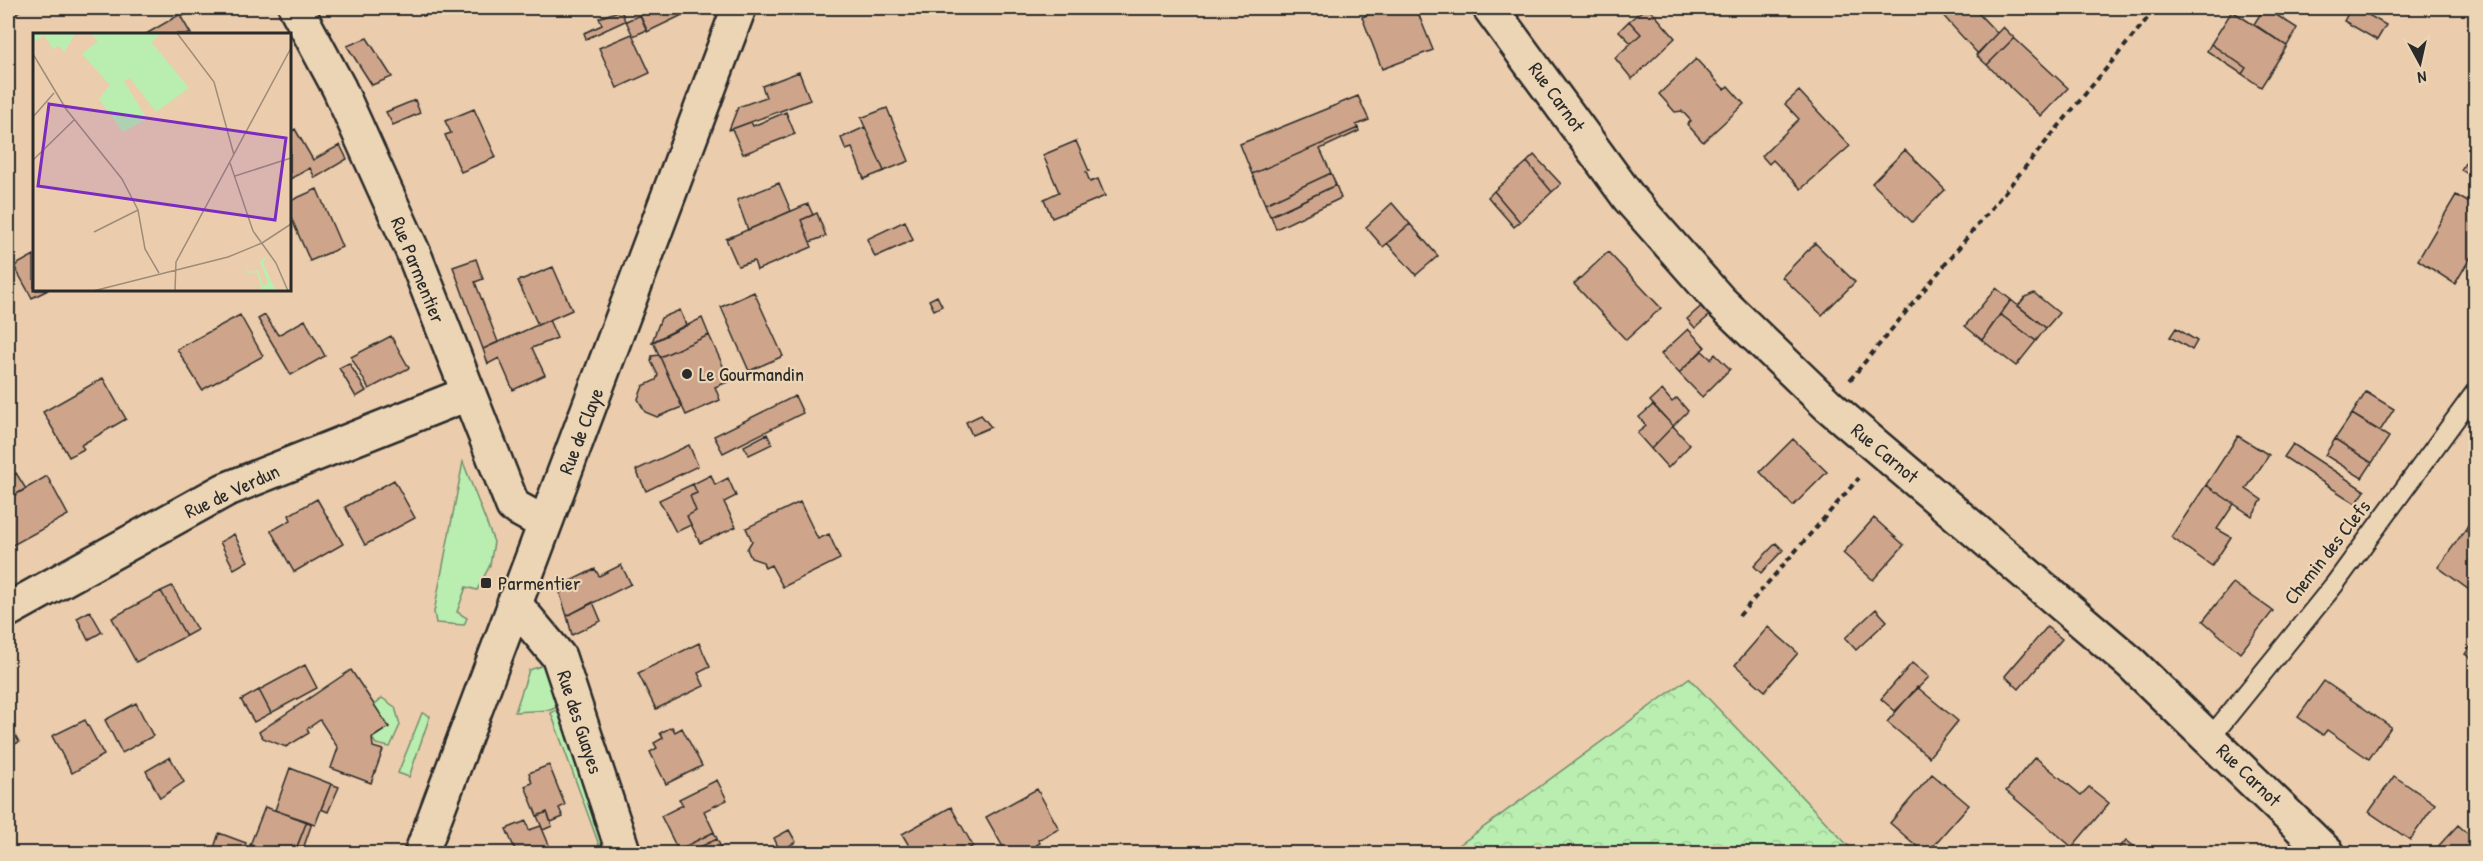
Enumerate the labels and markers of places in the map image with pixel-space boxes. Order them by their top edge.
place label: Le Gourmandin [699,360,804,387]
marker: Le Gourmandin [680,367,694,381]
place label: Parmentier [498,569,581,596]
marker: Parmentier [479,576,493,590]

